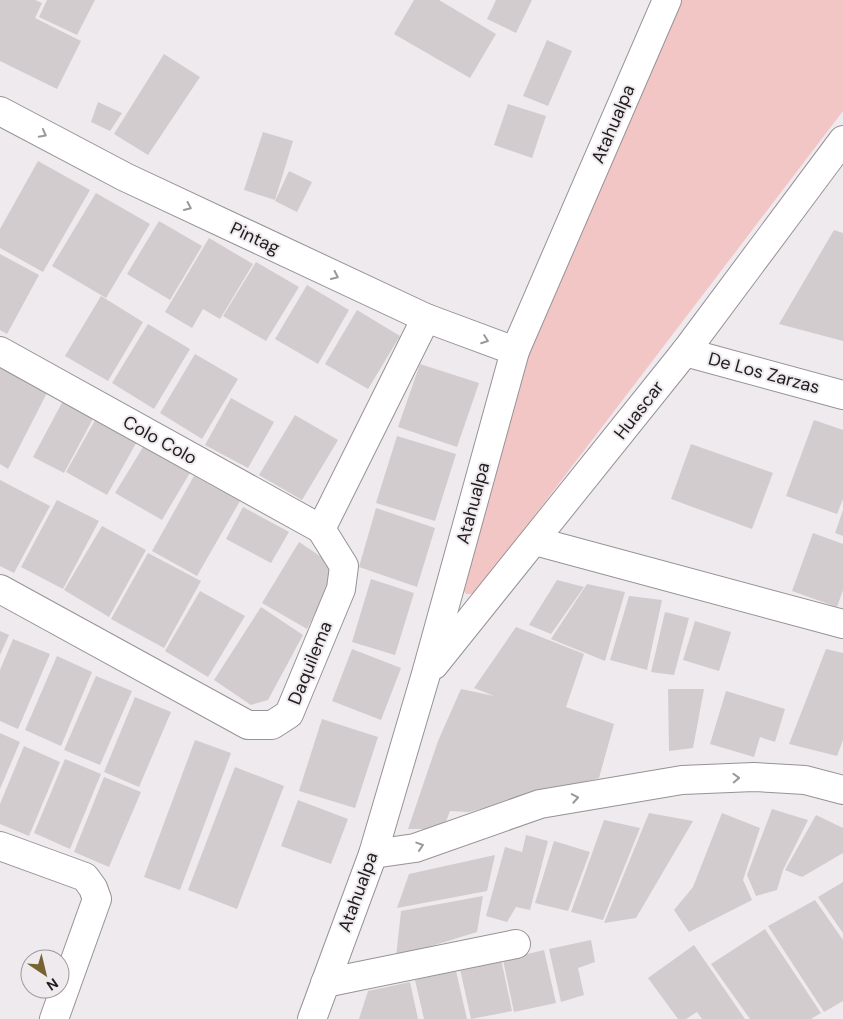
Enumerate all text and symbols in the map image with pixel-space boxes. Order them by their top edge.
street label: Atahualpa [586,81,640,167]
one-way arrow [38,128,47,138]
one-way arrow [183,200,192,211]
street label: Pintag [226,216,284,260]
one-way arrow [330,270,339,280]
one-way arrow [480,334,488,344]
street label: De Los Zarzas [706,347,822,399]
street label: Huascar [609,375,670,444]
street label: Colo Colo [119,410,201,470]
street label: Atahualpa [451,460,495,546]
street label: Daquilema [282,618,338,708]
one-way arrow [733,773,741,784]
one-way arrow [571,794,580,804]
one-way arrow [416,842,424,852]
street label: Atahualpa [332,849,384,935]
north arrow [20,949,70,999]
text: N [43,974,62,995]

